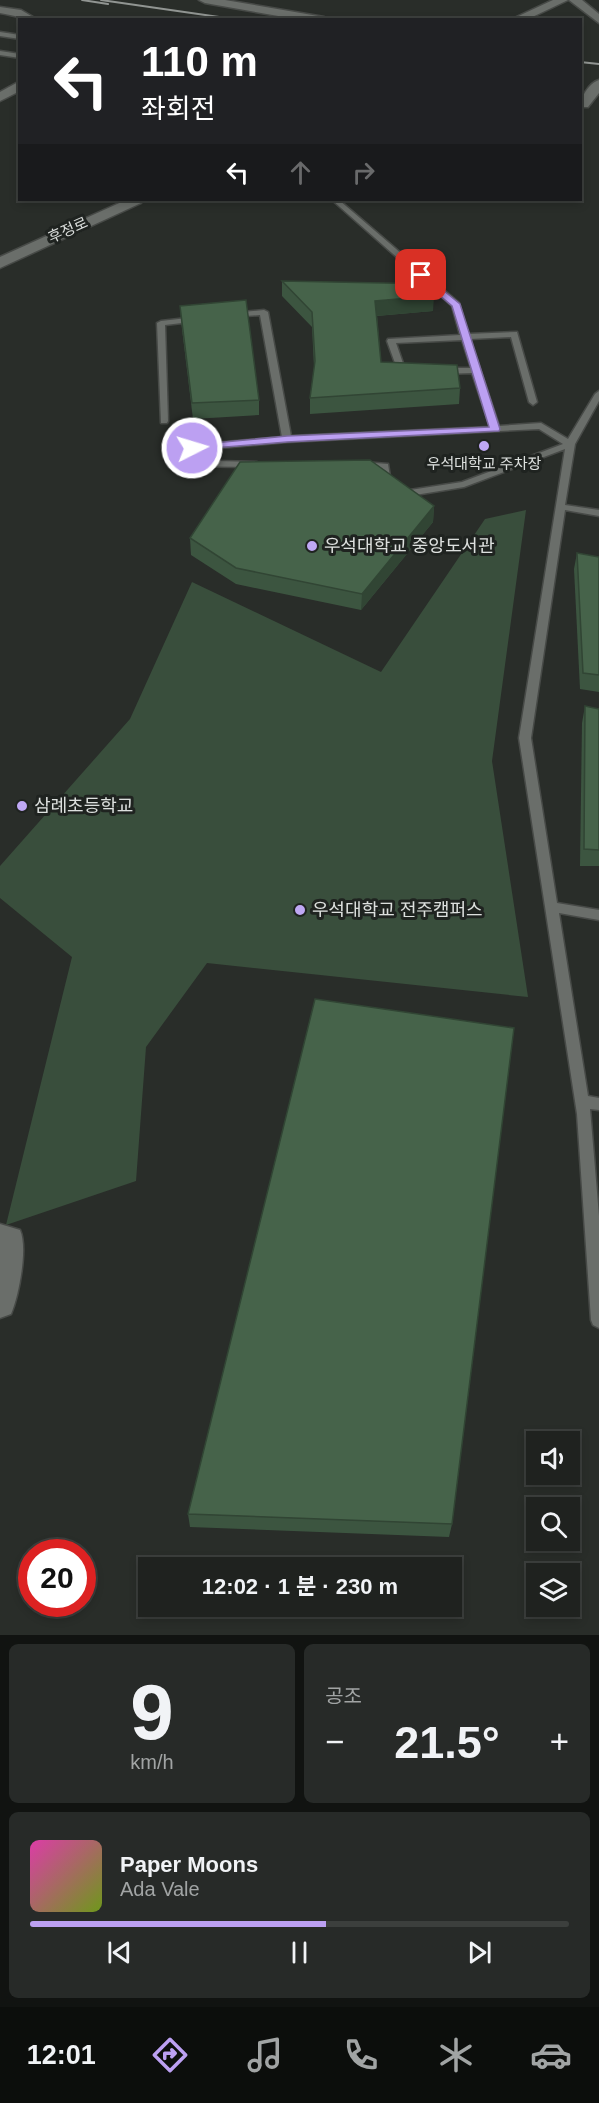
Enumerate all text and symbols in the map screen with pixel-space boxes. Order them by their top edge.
text: 110 m [141,38,258,85]
icon: left [42,42,120,120]
text: 좌회전 [141,94,216,124]
icon: left [221,156,254,189]
icon: ahead [284,156,317,189]
icon: right [347,156,380,189]
street label: 후정로 [45,213,90,246]
pin [395,249,446,300]
icon: arrive [404,258,437,291]
position arrow [160,416,224,480]
marker: 우석대학교 주차장 [477,439,491,453]
place label: 우석대학교 주차장 [427,455,541,472]
place label: 우석대학교 중앙도서관 [324,536,495,556]
marker: 우석대학교 중앙도서관 [305,539,319,553]
place label: 삼례초등학교 [34,796,133,816]
marker: 삼례초등학교 [15,799,29,813]
place label: 우석대학교 전주캠퍼스 [312,900,483,920]
marker: 우석대학교 전주캠퍼스 [293,903,307,917]
map controls [526,1431,580,1617]
button: sound [526,1431,580,1485]
button: search [526,1497,580,1551]
speed limit sign: 20 [18,1539,96,1617]
button: layers [526,1563,580,1617]
text: 12:02 · 1 분 · 230 m [202,1574,398,1599]
text: 9 [130,1668,174,1756]
text: 공조 [325,1685,362,1707]
text: 21.5° [394,1717,500,1768]
text: − [325,1723,344,1760]
text: + [550,1723,569,1760]
text: km/h [130,1751,174,1773]
text: Paper Moons [120,1852,258,1877]
text: Ada Vale [120,1878,200,1900]
icon: previous [103,1936,136,1969]
icon: pause [283,1936,316,1969]
icon: next [463,1936,496,1969]
icon: directions [149,2034,191,2076]
icon: music [244,2034,286,2076]
icon: phone [340,2034,382,2076]
icon: climate [435,2034,477,2076]
icon: car [530,2034,572,2076]
text: 12:01 [27,2040,96,2070]

